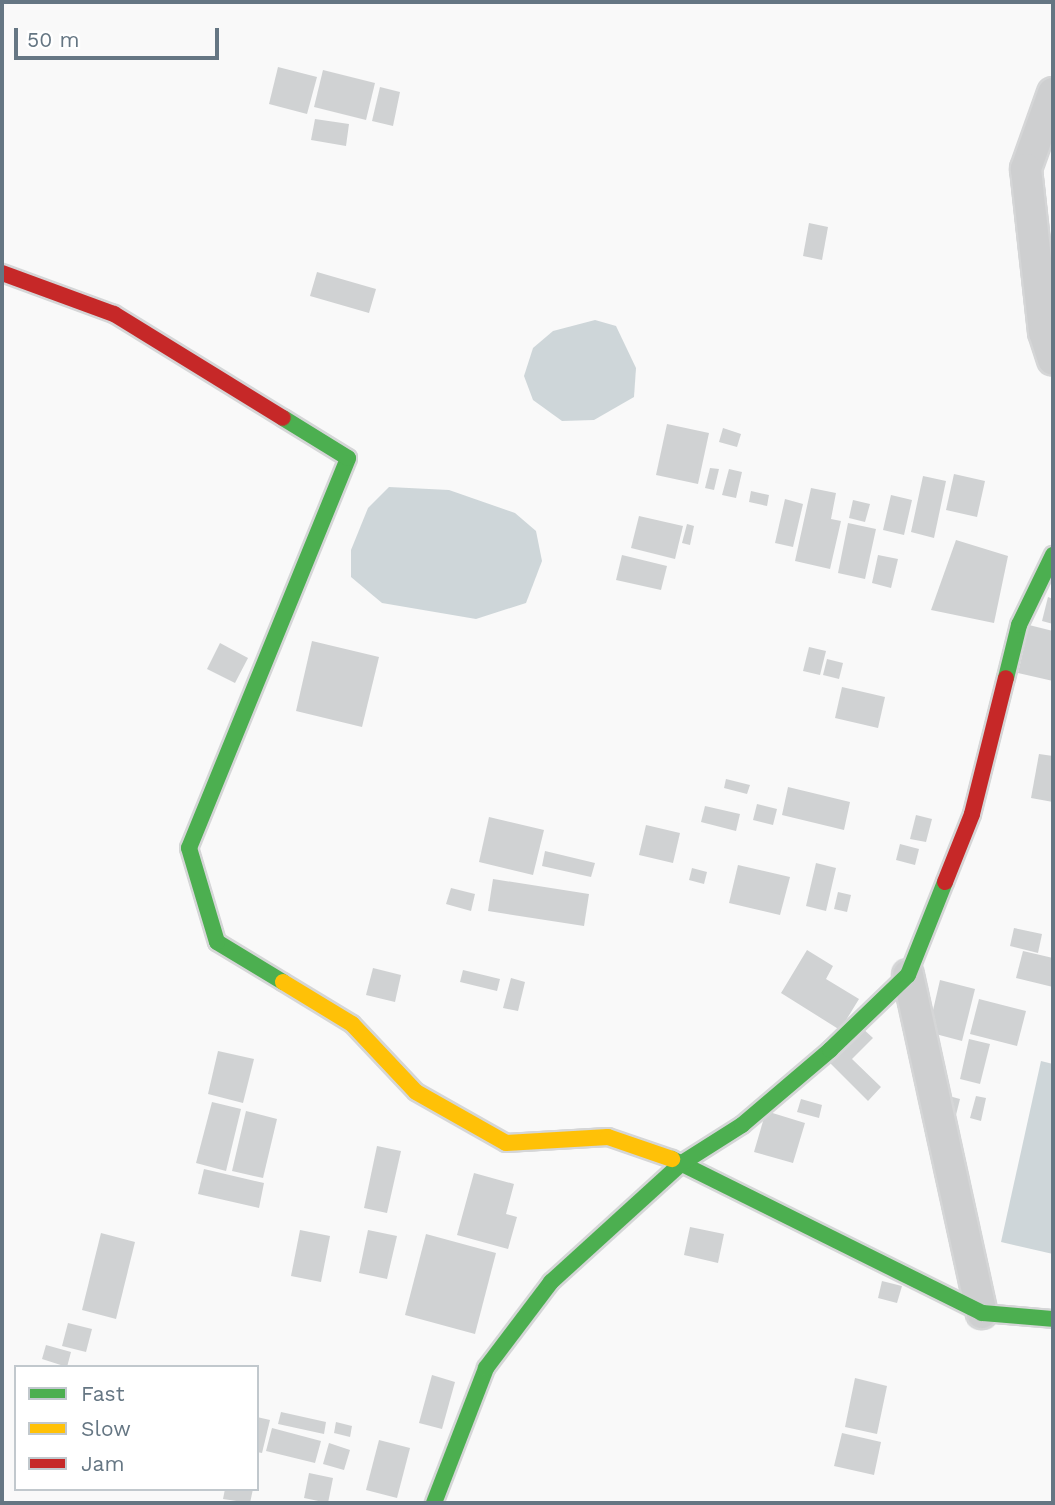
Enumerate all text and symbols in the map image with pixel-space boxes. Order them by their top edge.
scale bar [18,14,222,58]
text: 50 m [27,27,79,52]
legend [14,1365,259,1491]
text: Fast [81,1381,125,1406]
text: Slow [81,1416,131,1441]
text: Jam [81,1451,124,1476]

